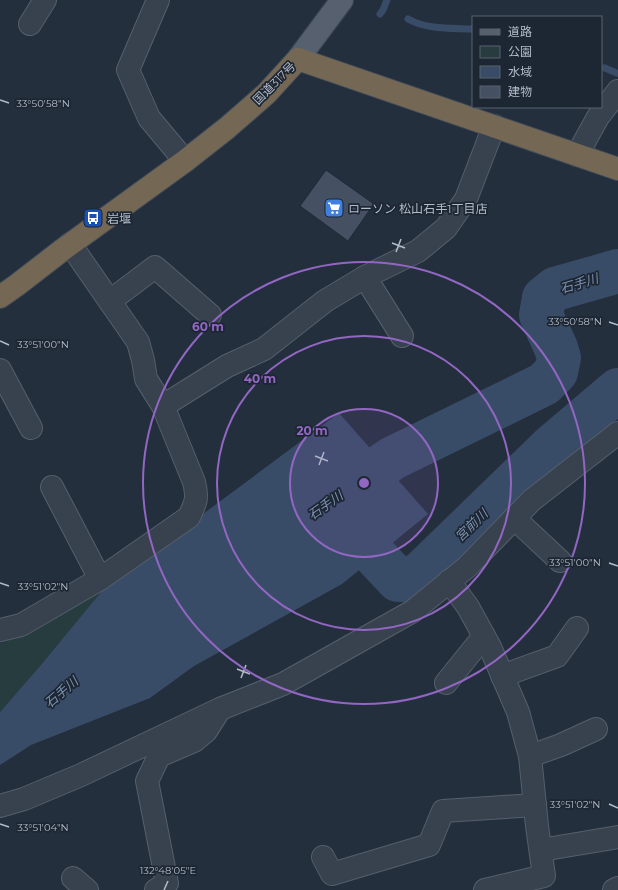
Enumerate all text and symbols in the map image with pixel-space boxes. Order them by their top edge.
legend [472,16,602,108]
text: 道路 [508,24,532,39]
text: 公園 [508,44,532,59]
street label: 国道317号 [250,59,298,107]
text: 水域 [508,64,532,79]
text: 建物 [508,84,532,99]
text: 33°50'58"N [16,97,70,110]
supermarket icon: ローソン 松山石手1丁目店 [323,197,345,219]
place label: ローソン 松山石手1丁目店 [348,201,487,216]
bus stop icon: 岩堰 [82,207,104,229]
place label: 岩堰 [107,211,131,226]
water label: 石手川 [558,269,602,296]
text: 33°50'58"N [548,315,602,328]
text: 60 m [192,319,224,334]
text: 33°51'00"N [17,338,69,351]
text: 40 m [244,371,276,386]
text: 20 m [296,423,328,438]
centre of rings [357,476,371,490]
water label: 石手川 [304,486,347,523]
water label: 宮前川 [451,504,492,544]
text: 33°51'00"N [549,556,601,569]
text: 33°51'02"N [18,580,68,593]
water label: 石手川 [41,672,82,711]
text: 33°51'02"N [550,798,600,811]
text: 33°51'04"N [17,821,69,834]
text: 132°48'05"E [140,864,197,877]

